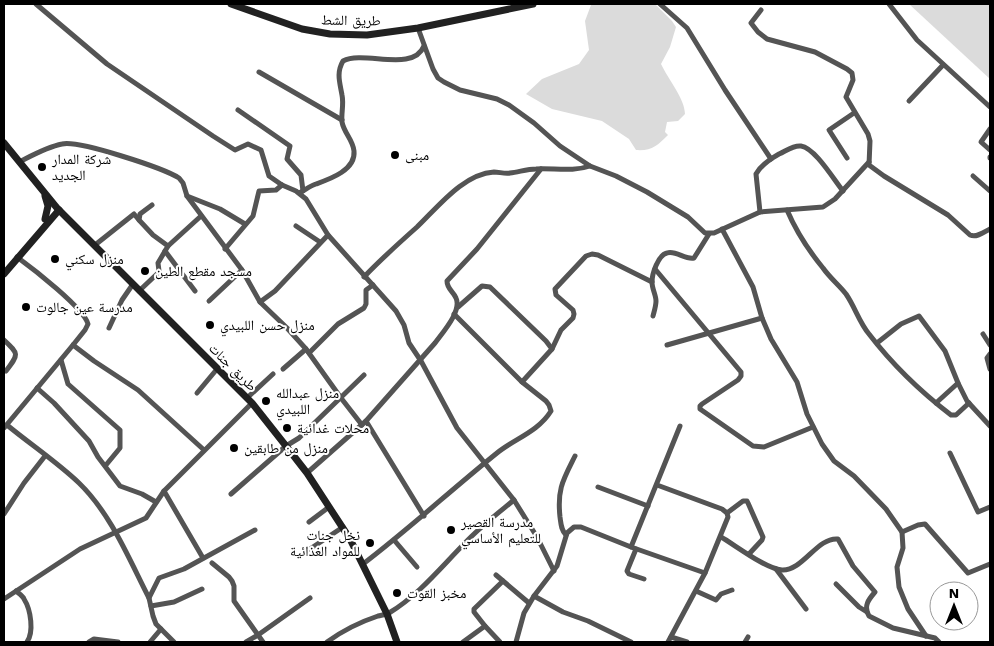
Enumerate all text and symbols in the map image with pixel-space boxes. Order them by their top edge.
street label: طريق الشط [321,11,381,31]
place label: مبنى [405,147,429,164]
marker: مبنى [389,149,401,161]
place label: شركة المدار الجديد [51,151,111,183]
marker: شركة المدار الجديد [36,161,48,173]
place label: منزل سكني [65,251,124,271]
marker: منزل سكني [49,253,61,265]
place label: مسجد مقطع الطين [155,263,252,281]
marker: مسجد مقطع الطين [139,265,151,277]
place label: مدرسة عين جالوت [36,299,133,316]
marker: مدرسة عين جالوت [20,301,32,313]
place label: منزل حسن اللبيدي [220,317,315,337]
marker: منزل حسن اللبيدي [204,319,216,331]
street label: طريق جنات [204,340,260,396]
place label: منزل عبدالله اللبيدي [276,385,339,421]
marker: منزل عبدالله اللبيدي [260,395,272,407]
place label: محلات غدائية [297,420,369,436]
marker: محلات غدائية [281,422,293,434]
place label: منزل من طابقين [244,440,328,457]
marker: منزل من طابقين [228,442,240,454]
place label: مدرسة القصير للتعليم الأساسي [460,514,541,550]
marker: مدرسة القصير للتعليم الأساسي [445,524,457,536]
place label: نخل جنات للمواد الغذائية [290,527,360,560]
marker: نخل جنات للمواد الغذائية [364,537,376,549]
north arrow [929,581,979,631]
place label: مخبز القوت [407,585,466,602]
text: N [949,585,959,601]
marker: مخبز القوت [391,587,403,599]

